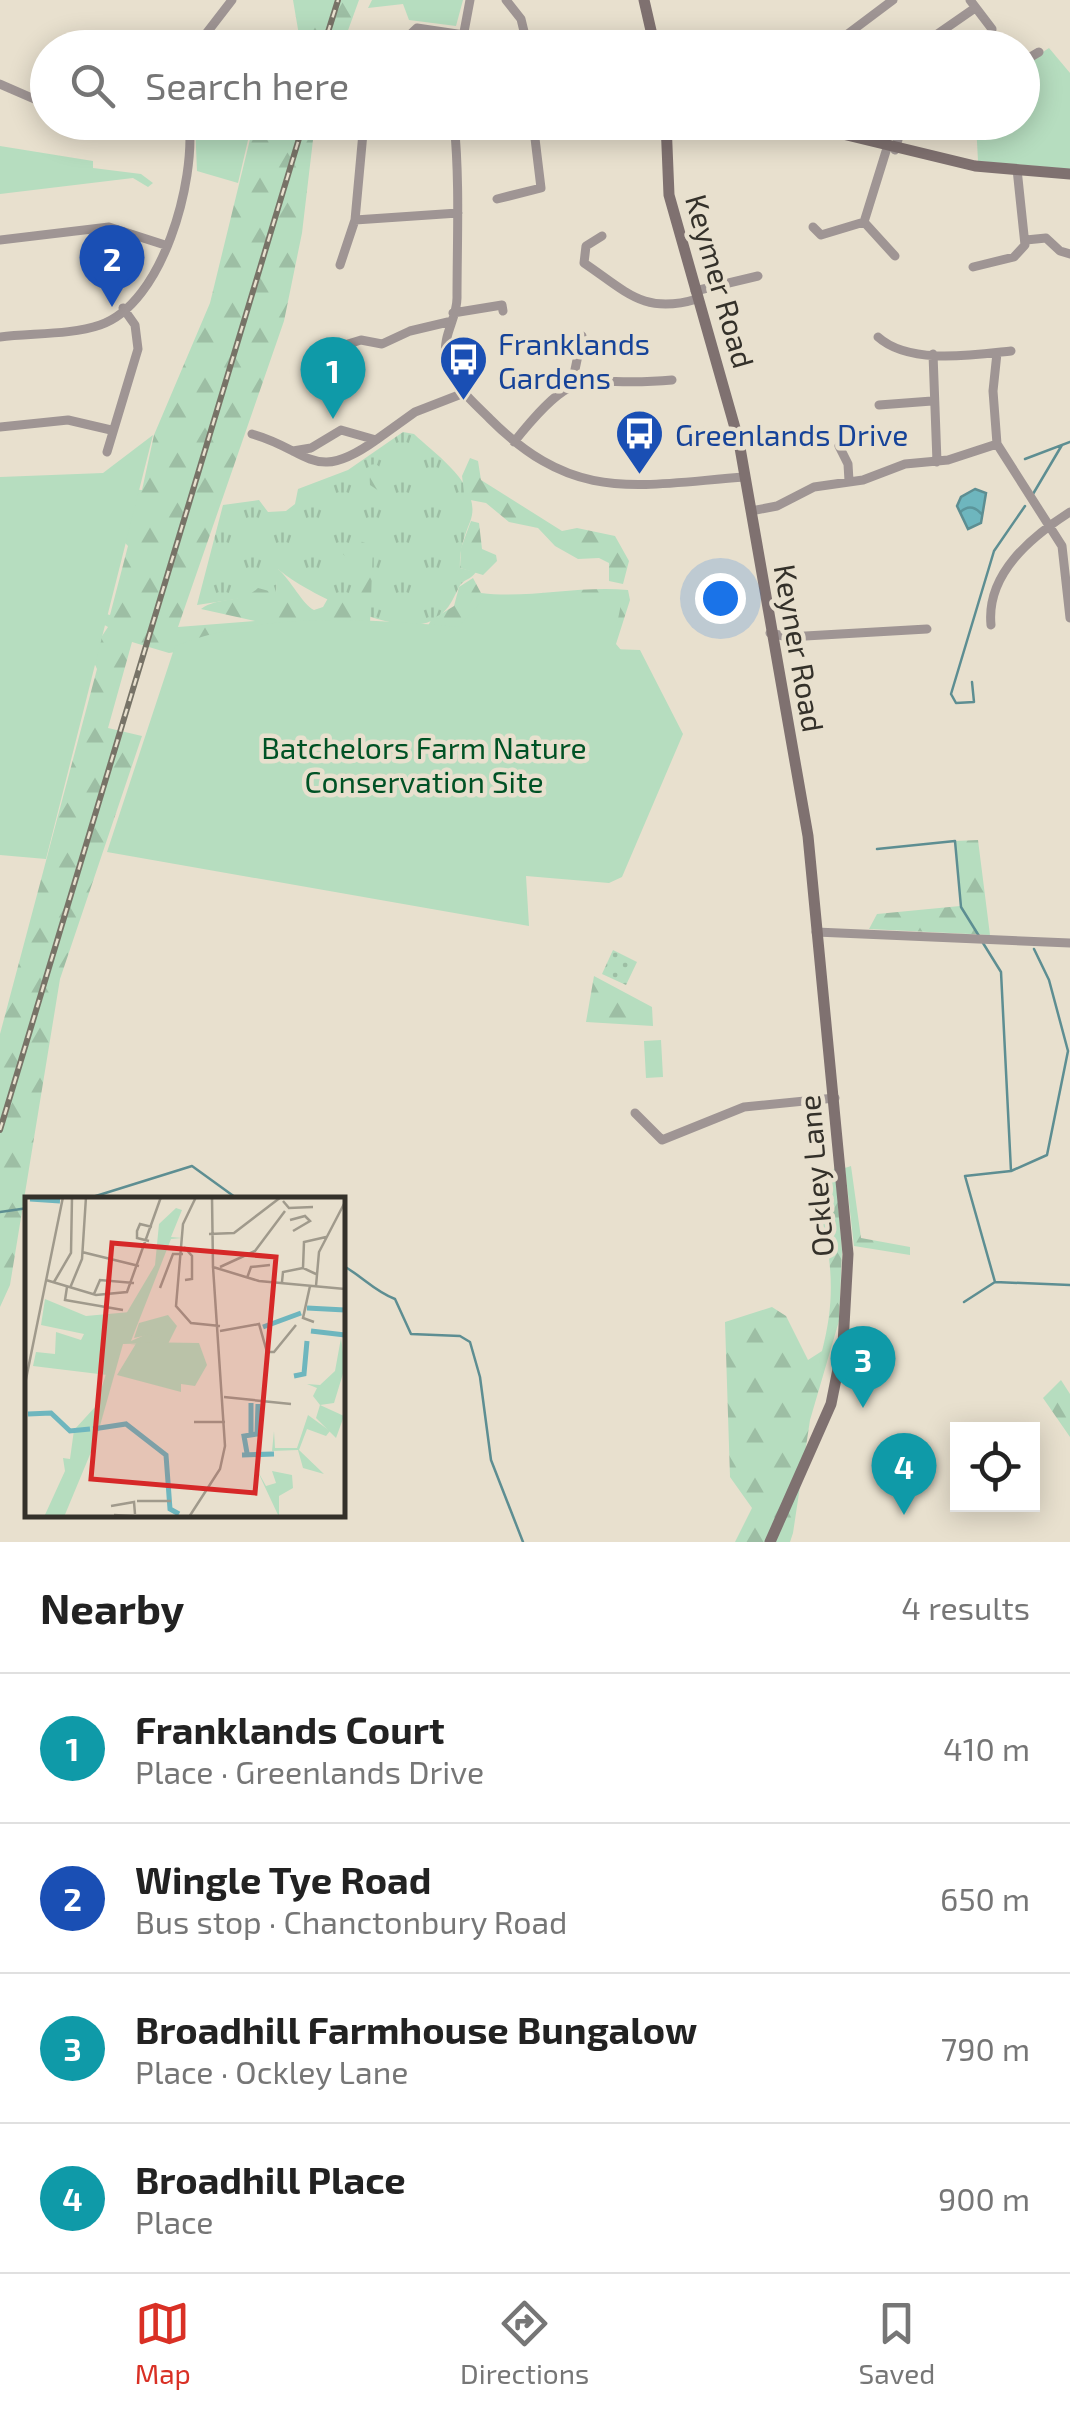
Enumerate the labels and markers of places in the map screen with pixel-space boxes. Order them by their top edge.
pin: 2 [80,224,144,307]
place label: Franklands Gardens [498,325,650,395]
bus stop icon: Franklands Gardens [437,334,489,402]
pin: 1 [300,336,366,419]
bus stop icon: Greenlands Drive [614,408,666,476]
place label: Greenlands Drive [675,416,908,452]
pin: 3 [830,1326,896,1408]
pin: 4 [872,1432,936,1515]

